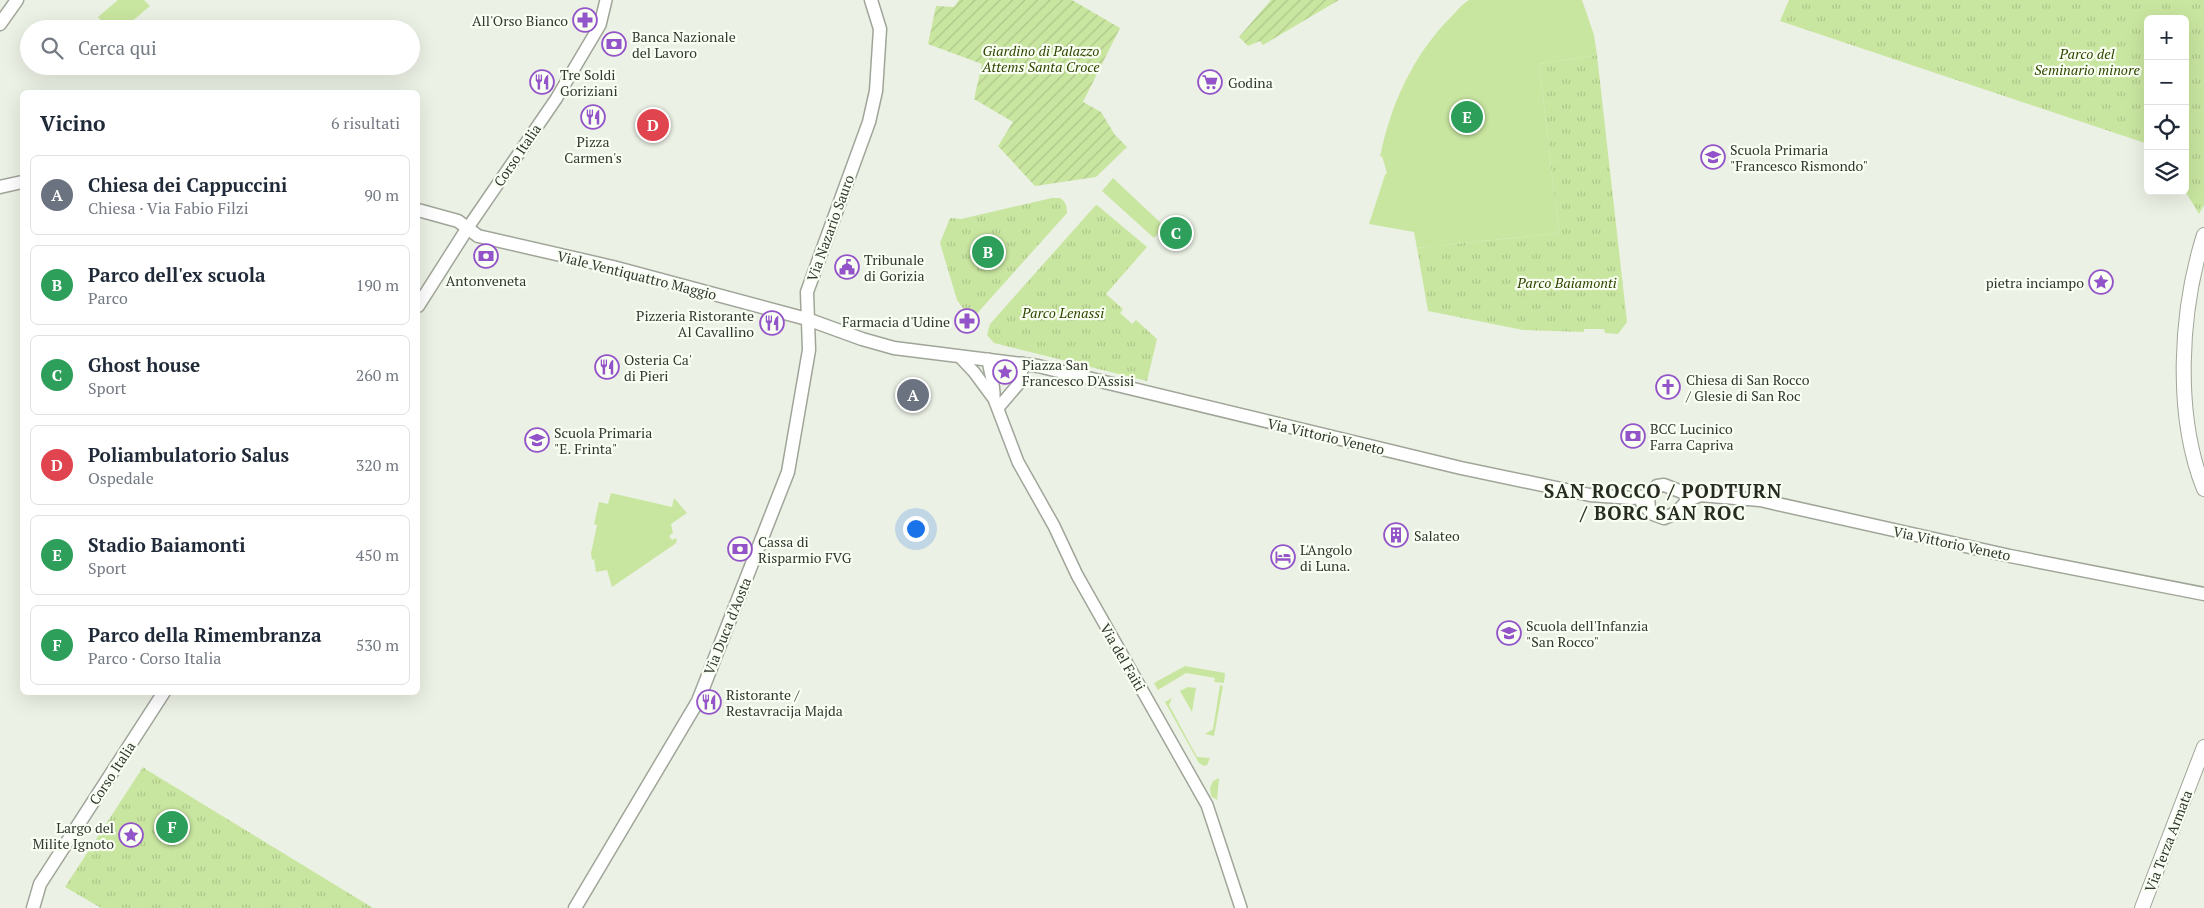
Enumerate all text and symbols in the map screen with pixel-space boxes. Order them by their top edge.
pharmacy icon: All'Orso Bianco [572,7,598,33]
place label: All'Orso Bianco [472,11,568,30]
map controls [2144,15,2189,195]
button: + [2144,15,2189,60]
search box [20,20,420,75]
place label: Banca Nazionale del Lavoro [632,27,736,62]
bank icon: Banca Nazionale del Lavoro [601,31,627,57]
icon: search [38,34,66,62]
text: Cerca qui [78,35,157,60]
park label: Giardino di Palazzo Attems Santa Croce [981,41,1100,76]
park label: Parco del Seminario minore [2034,44,2140,79]
button: − [2144,60,2189,105]
place label: Tre Soldi Goriziani [560,65,618,100]
restaurant icon: Tre Soldi Goriziani [529,69,555,95]
supermarket icon: Godina [1197,69,1223,95]
place label: Godina [1228,73,1273,92]
pin: E [1451,98,1483,136]
restaurant icon: Pizza Carmen's [580,104,606,130]
button: locate [2144,105,2189,150]
pin: D [637,106,669,144]
text: Vicino [40,109,106,137]
text: 6 risultati [331,112,400,134]
street label: Corso Italia [489,120,545,190]
place label: Pizza Carmen's [564,132,622,167]
place label: Scuola Primaria "Francesco Rismondo" [1730,140,1868,175]
school or university icon: Scuola Primaria "Francesco Rismondo" [1700,144,1726,170]
button: layers [2144,150,2189,195]
text: Chiesa dei Cappuccini [88,172,287,197]
street label: Via Nazario Sauro [802,172,858,284]
text: A [51,184,63,206]
text: 90 m [364,184,399,206]
text: Chiesa · Via Fabio Filzi [88,197,248,219]
pin: C [1160,214,1192,252]
pin: B [972,233,1004,271]
bank icon: Antonveneta [473,243,499,269]
street label: Viale Ventiquattro Maggio [555,246,719,304]
place label: Tribunale di Gorizia [864,250,924,285]
public building icon: Tribunale di Gorizia [834,254,860,280]
text: Parco dell'ex scuola [88,262,266,287]
place icon: pietra inciampo [2088,269,2114,295]
place label: Antonveneta [446,271,526,290]
park label: Parco Baiamonti [1516,273,1617,292]
place label: pietra inciampo [1986,273,2084,292]
text: B [52,274,62,296]
text: 190 m [356,274,399,296]
text: Parco [88,287,128,309]
park label: Parco Lenassi [1021,303,1104,322]
place label: Pizzeria Ristorante Al Cavallino [636,306,754,341]
pharmacy icon: Farmacia d'Udine [954,308,980,334]
restaurant icon: Pizzeria Ristorante Al Cavallino [759,310,785,336]
place label: Farmacia d'Udine [842,312,950,331]
place label: Osteria Ca' di Pieri [624,350,692,385]
text: Ghost house [88,352,200,377]
restaurant icon: Osteria Ca' di Pieri [594,354,620,380]
place label: Piazza San Francesco D'Assisi [1022,355,1134,390]
place icon: Piazza San Francesco D'Assisi [992,359,1018,385]
text: C [52,364,62,386]
text: 260 m [356,364,399,386]
place label: Chiesa di San Rocco / Glesie di San Roc [1685,370,1810,405]
church icon: Chiesa di San Rocco / Glesie di San Roc [1655,374,1681,400]
pin: A [897,376,929,414]
text: Sport [88,377,127,399]
street label: Via Vittorio Veneto [1266,413,1387,459]
place label: BCC Lucinico Farra Capriva [1650,419,1734,454]
place label: Scuola Primaria "E. Frinta" [554,423,652,458]
bank icon: BCC Lucinico Farra Capriva [1620,423,1646,449]
school or university icon: Scuola Primaria "E. Frinta" [524,427,550,453]
text: Poliambulatorio Salus [88,442,289,467]
text: D [51,454,63,476]
text: 320 m [356,454,399,476]
text: Ospedale [88,467,154,489]
district label: SAN ROCCO / PODTURN / BORC SAN ROC [1544,478,1782,525]
your location [903,516,929,542]
street label: Via Vittorio Veneto [1891,521,2013,565]
building icon: Salateo [1383,522,1409,548]
place label: Salateo [1414,526,1460,545]
text: Stadio Baiamonti [88,532,246,557]
place label: Cassa di Risparmio FVG [758,532,852,567]
bank icon: Cassa di Risparmio FVG [727,536,753,562]
place label: L'Angolo di Luna. [1300,540,1353,575]
text: E [52,544,62,566]
text: 450 m [356,544,399,566]
hotel icon: L'Angolo di Luna. [1270,544,1296,570]
text: Sport [88,557,127,579]
street label: Via Duca d'Aosta [699,574,755,678]
place label: Scuola dell'Infanzia "San Rocco" [1526,616,1648,651]
street label: Via del Faiti [1096,620,1150,694]
school or university icon: Scuola dell'Infanzia "San Rocco" [1496,620,1522,646]
text: Parco della Rimembranza [88,622,322,647]
text: F [52,634,62,656]
text: 530 m [356,634,399,656]
text: Parco · Corso Italia [88,647,221,669]
place label: Ristorante / Restavracija Majda [726,685,843,720]
restaurant icon: Ristorante / Restavracija Majda [696,689,722,715]
street label: Corso Italia [85,738,139,808]
street label: Via Terza Armata [2140,787,2196,895]
pin: F [156,808,188,846]
place label: Largo del Milite Ignoto [32,818,114,853]
place icon: Largo del Milite Ignoto [118,822,144,848]

